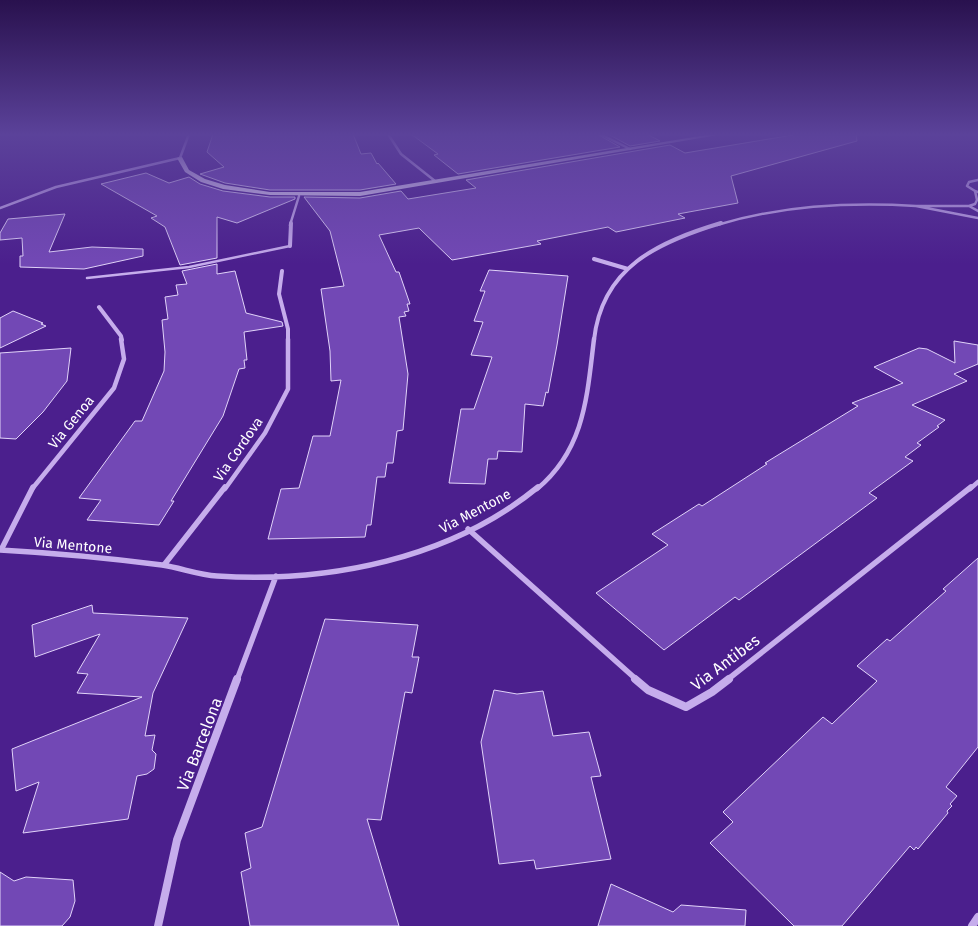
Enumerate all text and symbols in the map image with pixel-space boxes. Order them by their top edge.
street label: Via Genoa [45,392,98,452]
street label: Via Cordova [210,414,267,485]
street label: Via Mentone [437,485,514,537]
street label: Via Mentone [33,534,113,557]
street label: Via Antibes [687,630,763,694]
street label: Via Barcelona [173,695,226,794]

